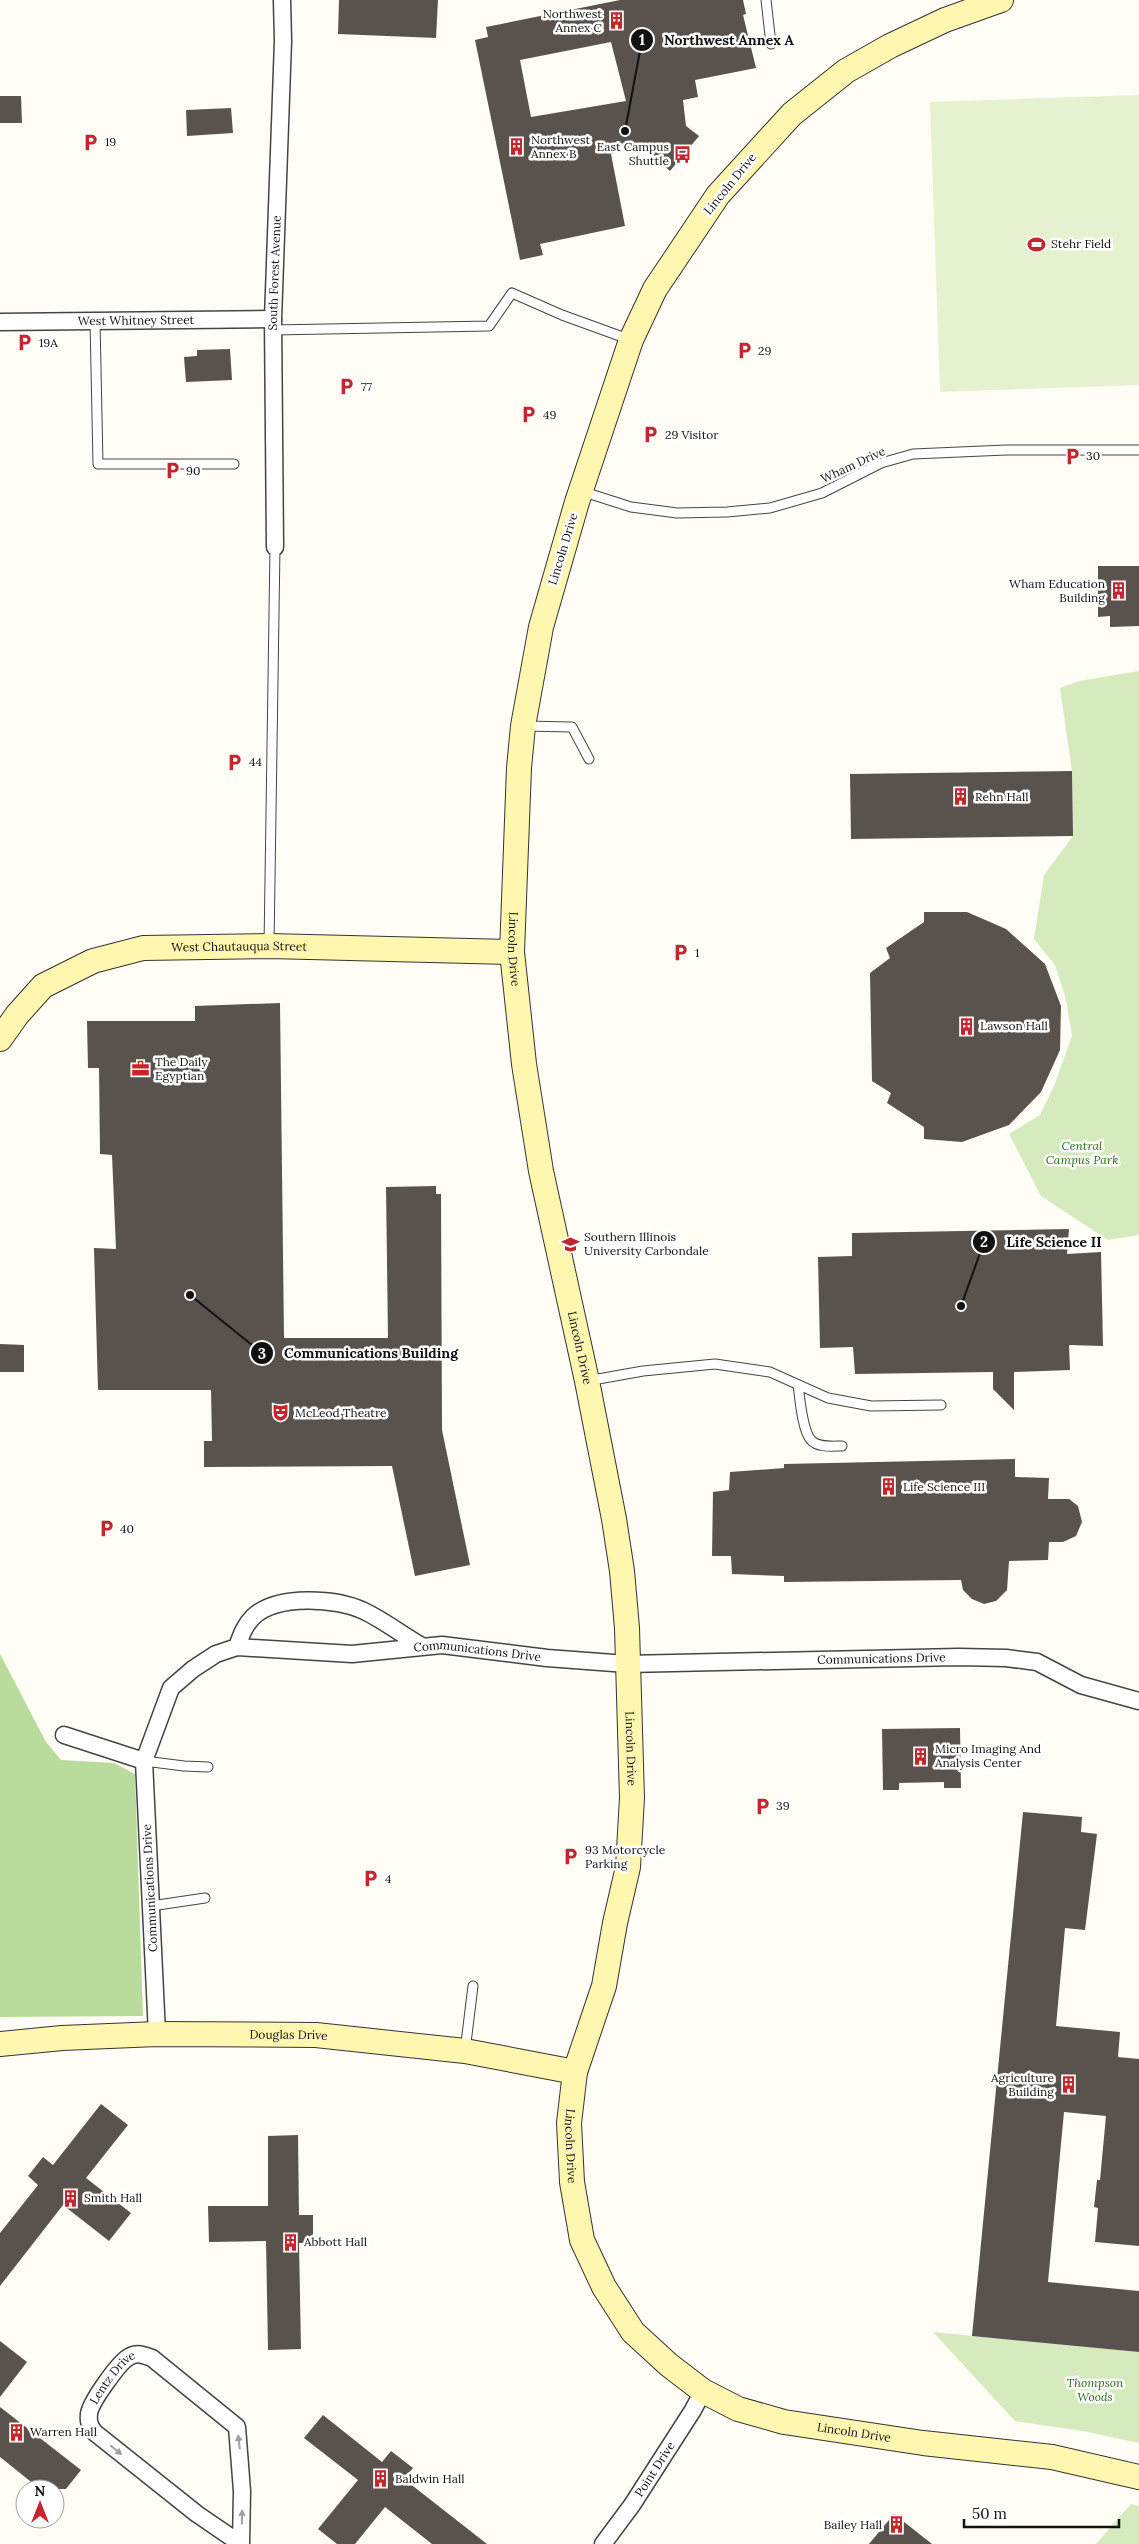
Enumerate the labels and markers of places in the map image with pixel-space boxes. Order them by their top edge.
place label: Northwest Annex C [543,6,603,35]
building icon: Northwest Annex C [606,11,626,31]
callout: Northwest Annex A [629,26,804,55]
parking icon: 19 [81,132,101,152]
place label: Northwest Annex B [530,132,591,161]
place label: 19 [105,134,116,149]
building icon: Northwest Annex B [507,137,527,157]
place label: East Campus Shuttle [597,139,669,168]
bus stop icon: East Campus Shuttle [673,144,693,164]
sports icon: Stehr Field [1027,234,1047,254]
place label: Stehr Field [1051,236,1111,251]
parking icon: 19A [15,333,35,353]
place label: 19A [39,335,58,350]
parking icon: 29 [734,341,754,361]
place label: 29 [758,343,771,358]
parking icon: 77 [337,377,357,397]
place label: 77 [361,379,373,394]
parking icon: 49 [519,405,539,425]
place label: 49 [543,407,557,422]
parking icon: 29 Visitor [641,425,661,445]
place label: 29 Visitor [665,427,719,442]
parking icon: 30 [1062,446,1082,466]
place label: 30 [1086,448,1100,463]
parking icon: 90 [162,461,182,481]
place label: 90 [186,463,200,478]
place label: Wham Education Building [1009,576,1105,605]
building icon: Wham Education Building [1109,581,1129,601]
parking icon: 44 [225,752,245,772]
place label: 44 [249,754,263,769]
building icon: Rehn Hall [951,787,971,807]
place label: Rehn Hall [975,789,1029,804]
parking icon: 1 [671,943,691,963]
place label: 1 [695,945,699,960]
building icon: Lawson Hall [956,1016,976,1036]
place label: Lawson Hall [980,1018,1048,1033]
place label: The Daily Egyptian [155,1054,208,1083]
office icon: The Daily Egyptian [131,1059,151,1079]
callout: Life Science II [971,1227,1112,1256]
place label: Southern Illinois University Carbondale [584,1229,709,1258]
school or university icon: Southern Illinois University Carbondale [560,1234,580,1254]
callout: Communications Building [249,1339,468,1368]
theatre icon: McLeod Theatre [271,1403,291,1423]
place label: McLeod Theatre [295,1405,387,1420]
building icon: Life Science III [879,1477,899,1497]
place label: Life Science III [903,1479,985,1494]
parking icon: 40 [96,1519,116,1539]
place label: 40 [120,1521,134,1536]
place label: Micro Imaging And Analysis Center [934,1741,1041,1770]
building icon: Micro Imaging And Analysis Center [911,1746,931,1766]
parking icon: 39 [752,1796,772,1816]
place label: 39 [776,1798,790,1813]
place label: 93 Motorcycle Parking [585,1842,666,1871]
parking icon: 93 Motorcycle Parking [561,1847,581,1867]
parking icon: 4 [361,1869,381,1889]
place label: 4 [385,1871,392,1886]
place label: Agriculture Building [990,2070,1054,2099]
building icon: Agriculture Building [1058,2075,1078,2095]
building icon: Smith Hall [60,2188,80,2208]
place label: Smith Hall [84,2190,142,2205]
building icon: Abbott Hall [280,2232,300,2252]
place label: Abbott Hall [303,2234,367,2249]
building icon: Warren Hall [6,2422,26,2442]
place label: Warren Hall [30,2424,97,2439]
building icon: Baldwin Hall [371,2469,391,2489]
place label: Baldwin Hall [395,2471,464,2486]
building icon: Bailey Hall [886,2515,906,2535]
place label: Bailey Hall [824,2517,882,2532]

